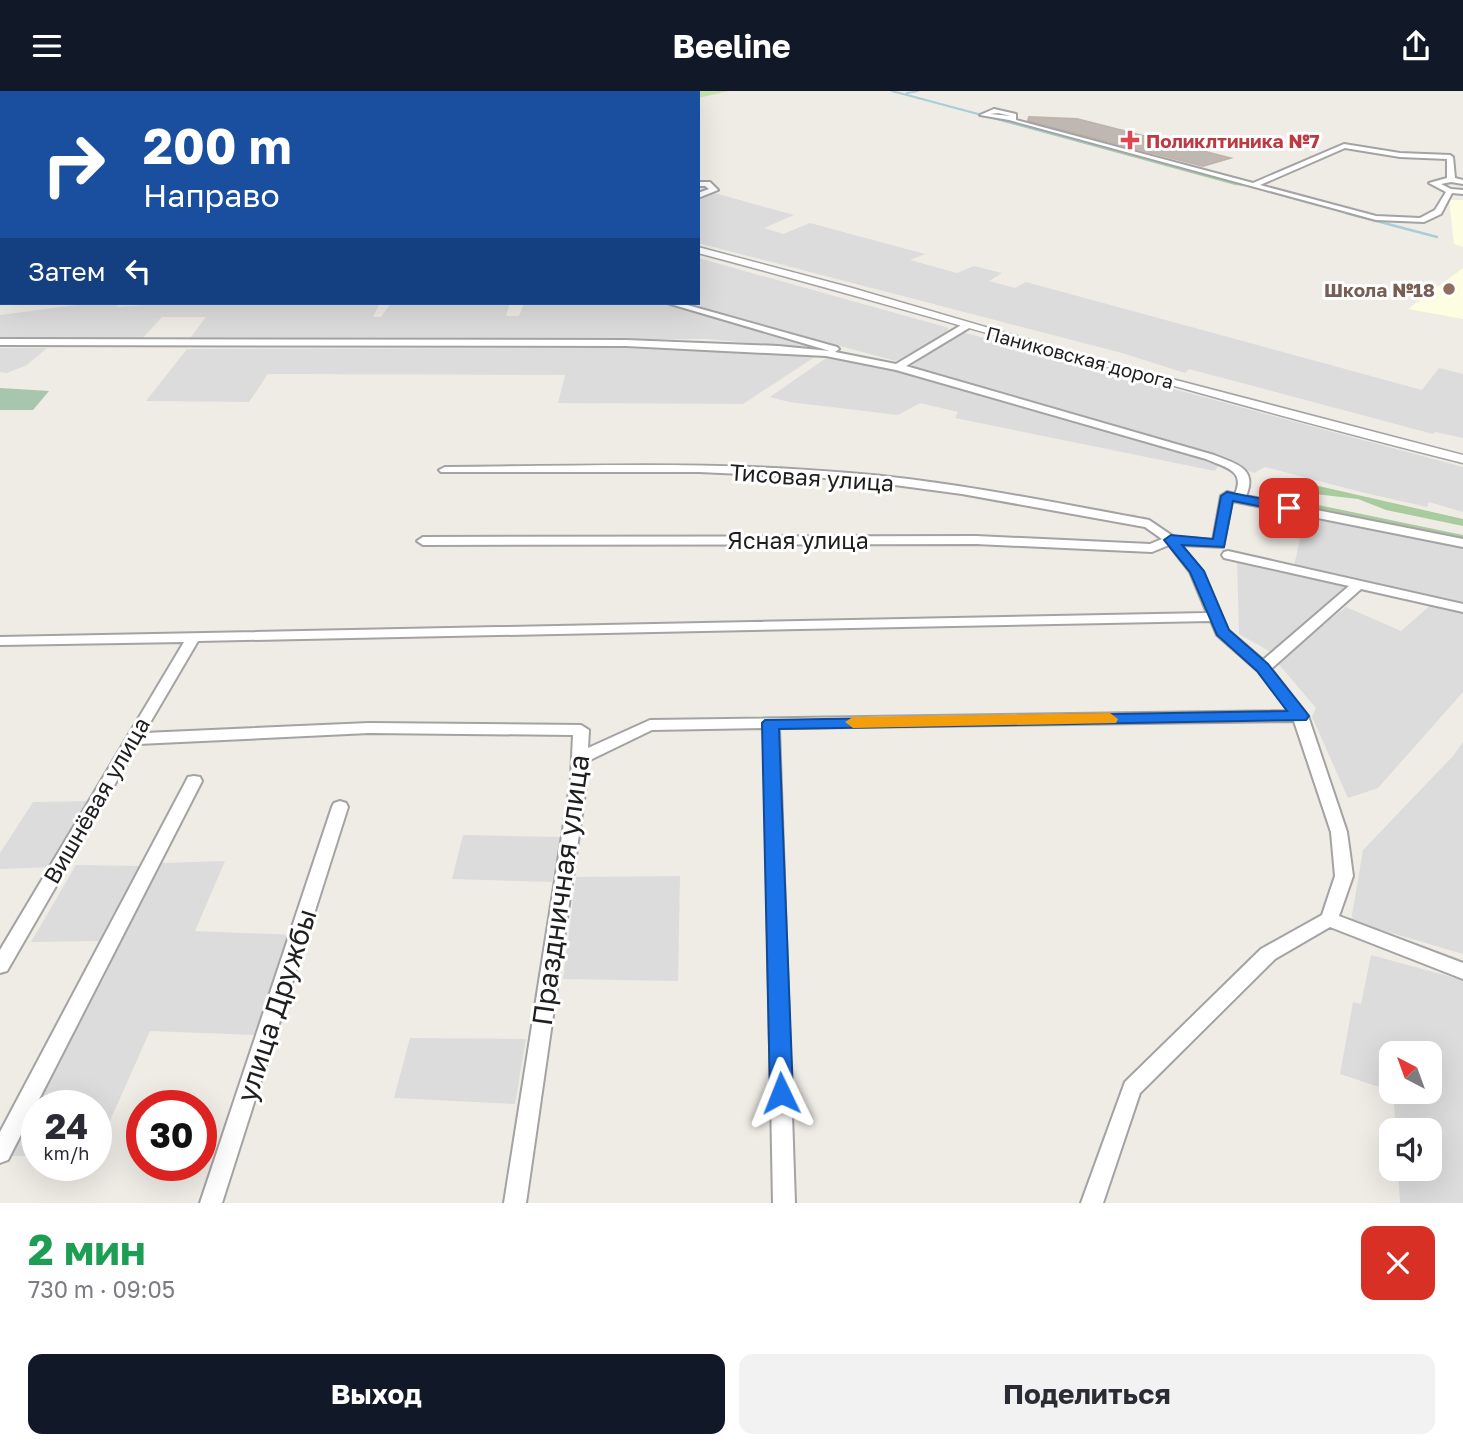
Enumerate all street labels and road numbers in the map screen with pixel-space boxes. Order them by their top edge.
street label: Паниковская дорога [984,321,1176,393]
street label: Тисовая улица [729,457,895,497]
street label: Ясная улица [727,526,869,554]
street label: Вишнёвая улица [37,712,155,888]
street label: Праздничная улица [525,752,595,1028]
street label: улица Дружбы [229,904,323,1106]

